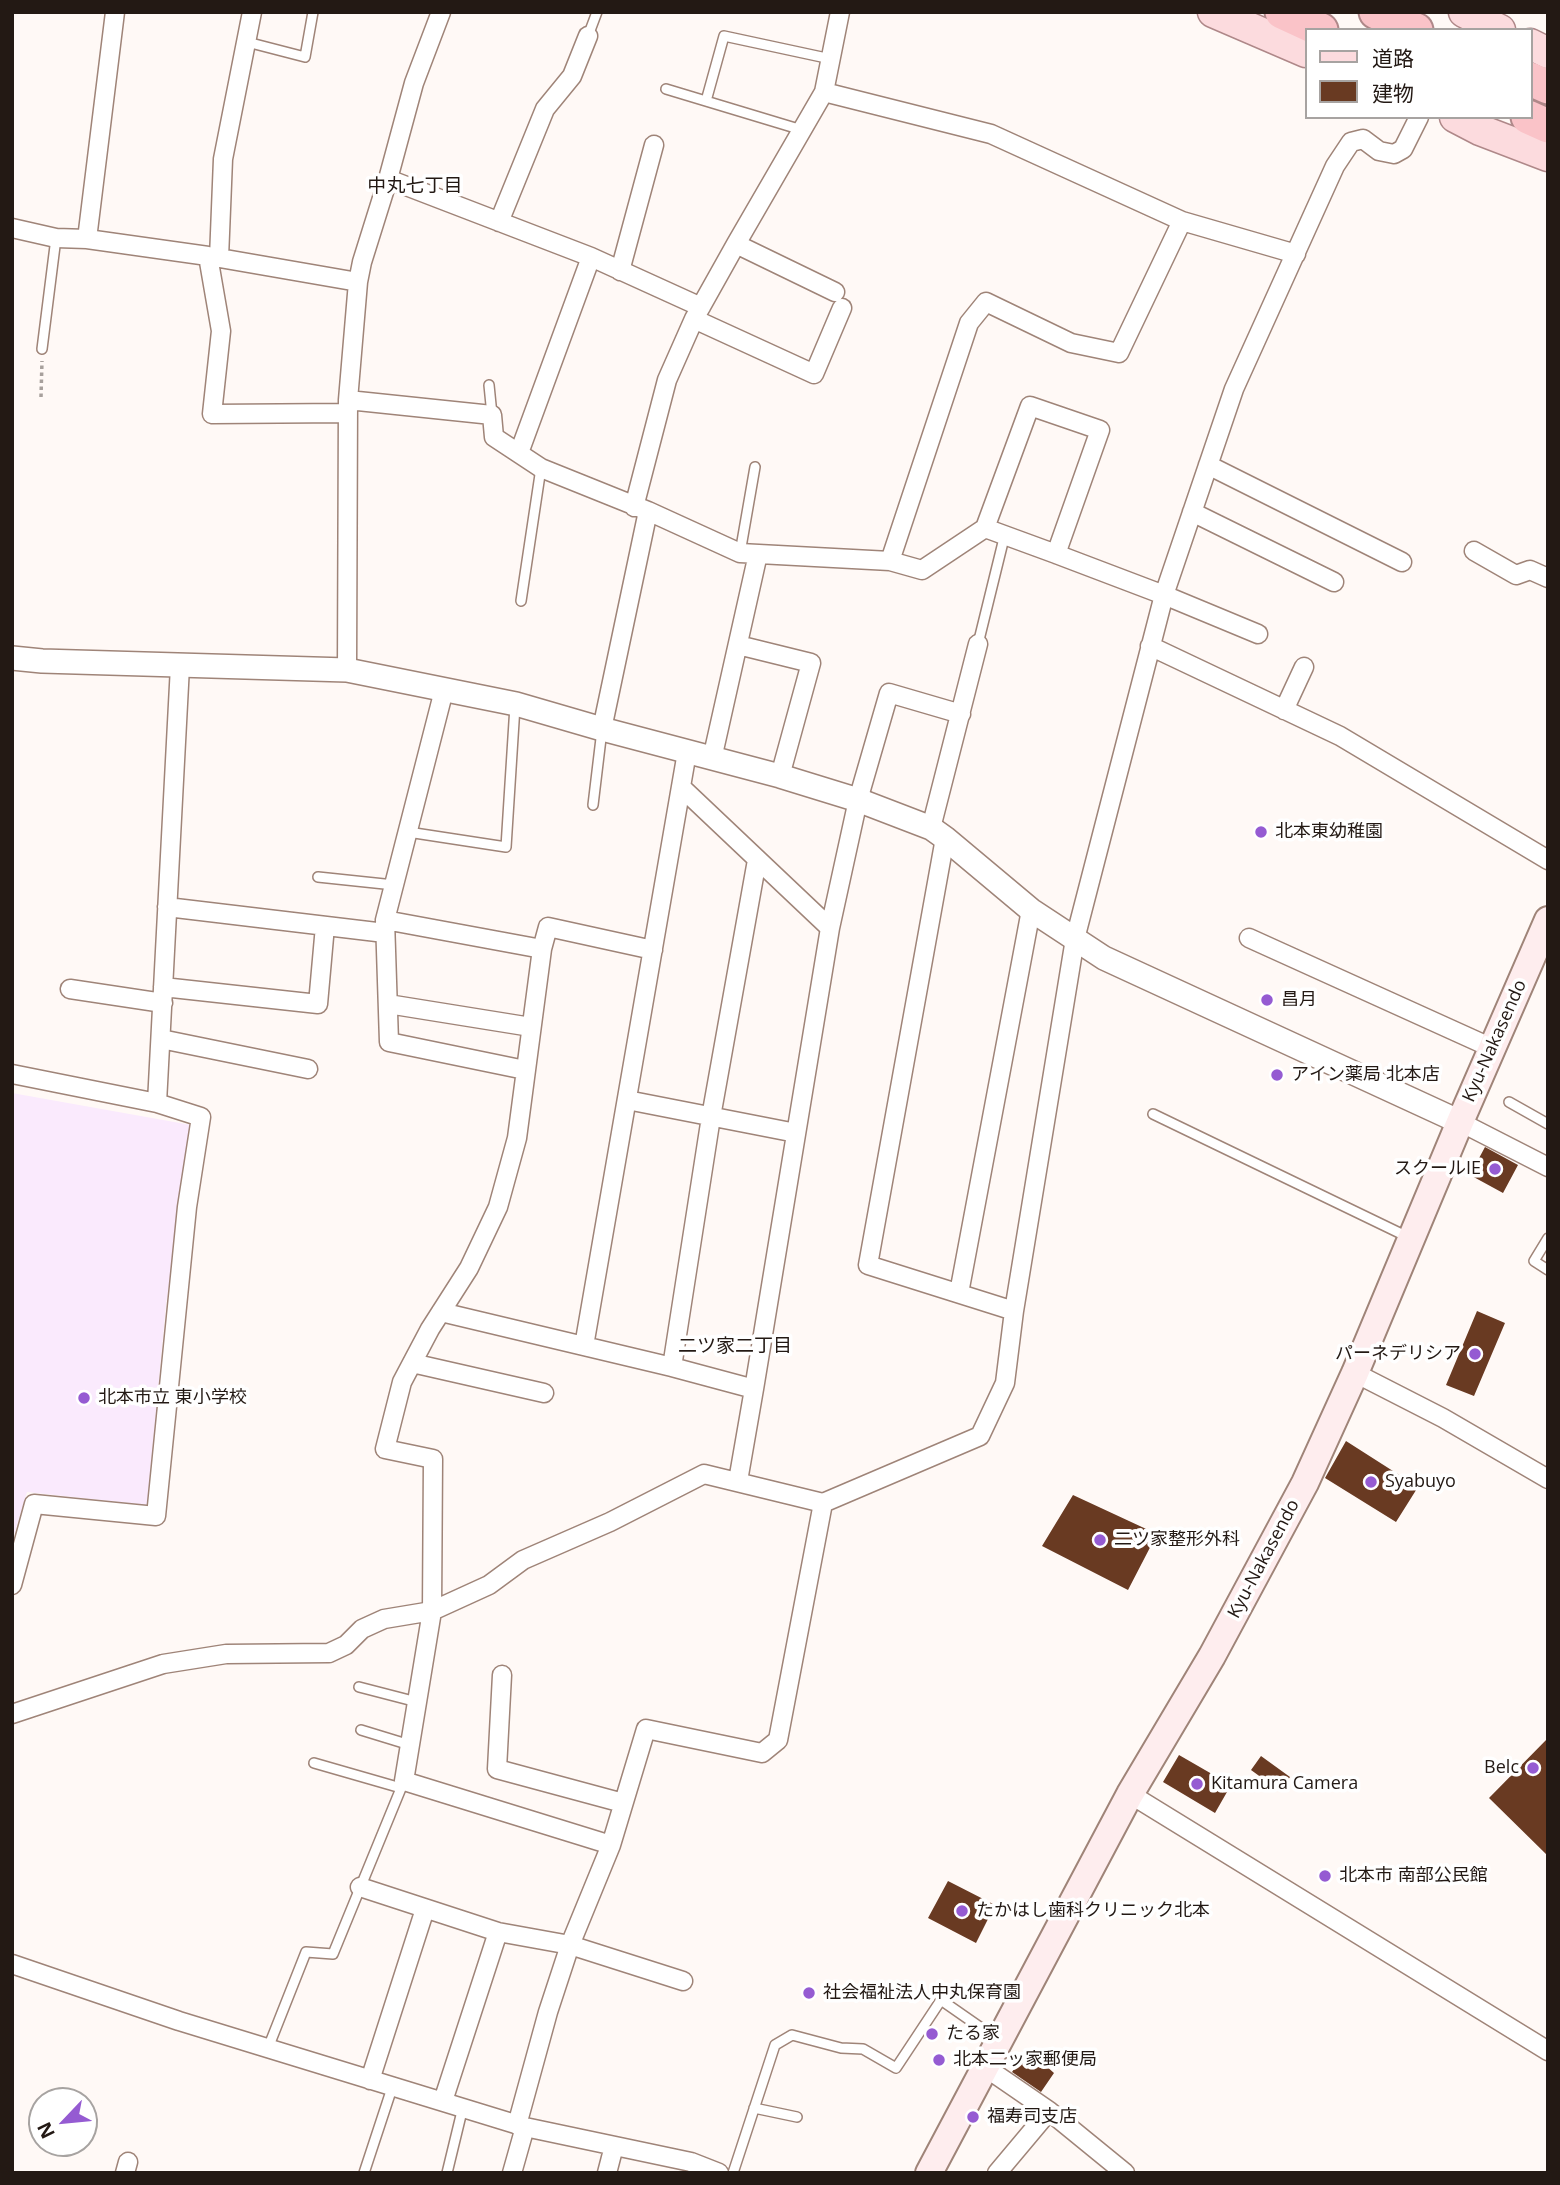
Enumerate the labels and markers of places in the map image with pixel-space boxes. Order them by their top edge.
place label: 北本東幼稚園 [1275,821,1383,843]
marker: 北本東幼稚園 [1253,824,1269,840]
place label: 昌月 [1281,989,1317,1011]
marker: 昌月 [1259,992,1275,1008]
place label: アイン薬局 北本店 [1291,1064,1440,1086]
marker: アイン薬局 北本店 [1269,1067,1285,1083]
place label: スクールIE [1394,1158,1481,1180]
marker: スクールIE [1487,1161,1503,1177]
place label: パーネデリシア [1335,1343,1461,1365]
marker: パーネデリシア [1467,1346,1483,1362]
place label: 北本市立 東小学校 [98,1387,247,1409]
marker: 北本市立 東小学校 [76,1390,92,1406]
place label: Syabuyo [1385,1471,1456,1493]
marker: Syabuyo [1363,1474,1379,1490]
place label: 二ツ家整形外科 [1114,1529,1240,1551]
marker: 二ツ家整形外科 [1092,1532,1108,1548]
place label: Belc [1484,1757,1519,1779]
marker: Belc [1525,1760,1541,1776]
place label: Kitamura Camera [1211,1773,1358,1795]
marker: Kitamura Camera [1189,1776,1205,1792]
place label: 北本市 南部公民館 [1339,1865,1488,1887]
marker: 北本市 南部公民館 [1317,1868,1333,1884]
place label: たかはし歯科クリニック北本 [976,1900,1210,1922]
marker: たかはし歯科クリニック北本 [954,1903,970,1919]
place label: 社会福祉法人中丸保育園 [823,1982,1021,2004]
marker: 社会福祉法人中丸保育園 [801,1985,817,2001]
place label: たる家 [946,2023,1000,2045]
marker: たる家 [924,2026,940,2042]
place label: 北本二ッ家郵便局 [953,2049,1097,2071]
marker: 北本二ッ家郵便局 [931,2052,947,2068]
place label: 福寿司支店 [987,2106,1077,2128]
marker: 福寿司支店 [965,2109,981,2125]

